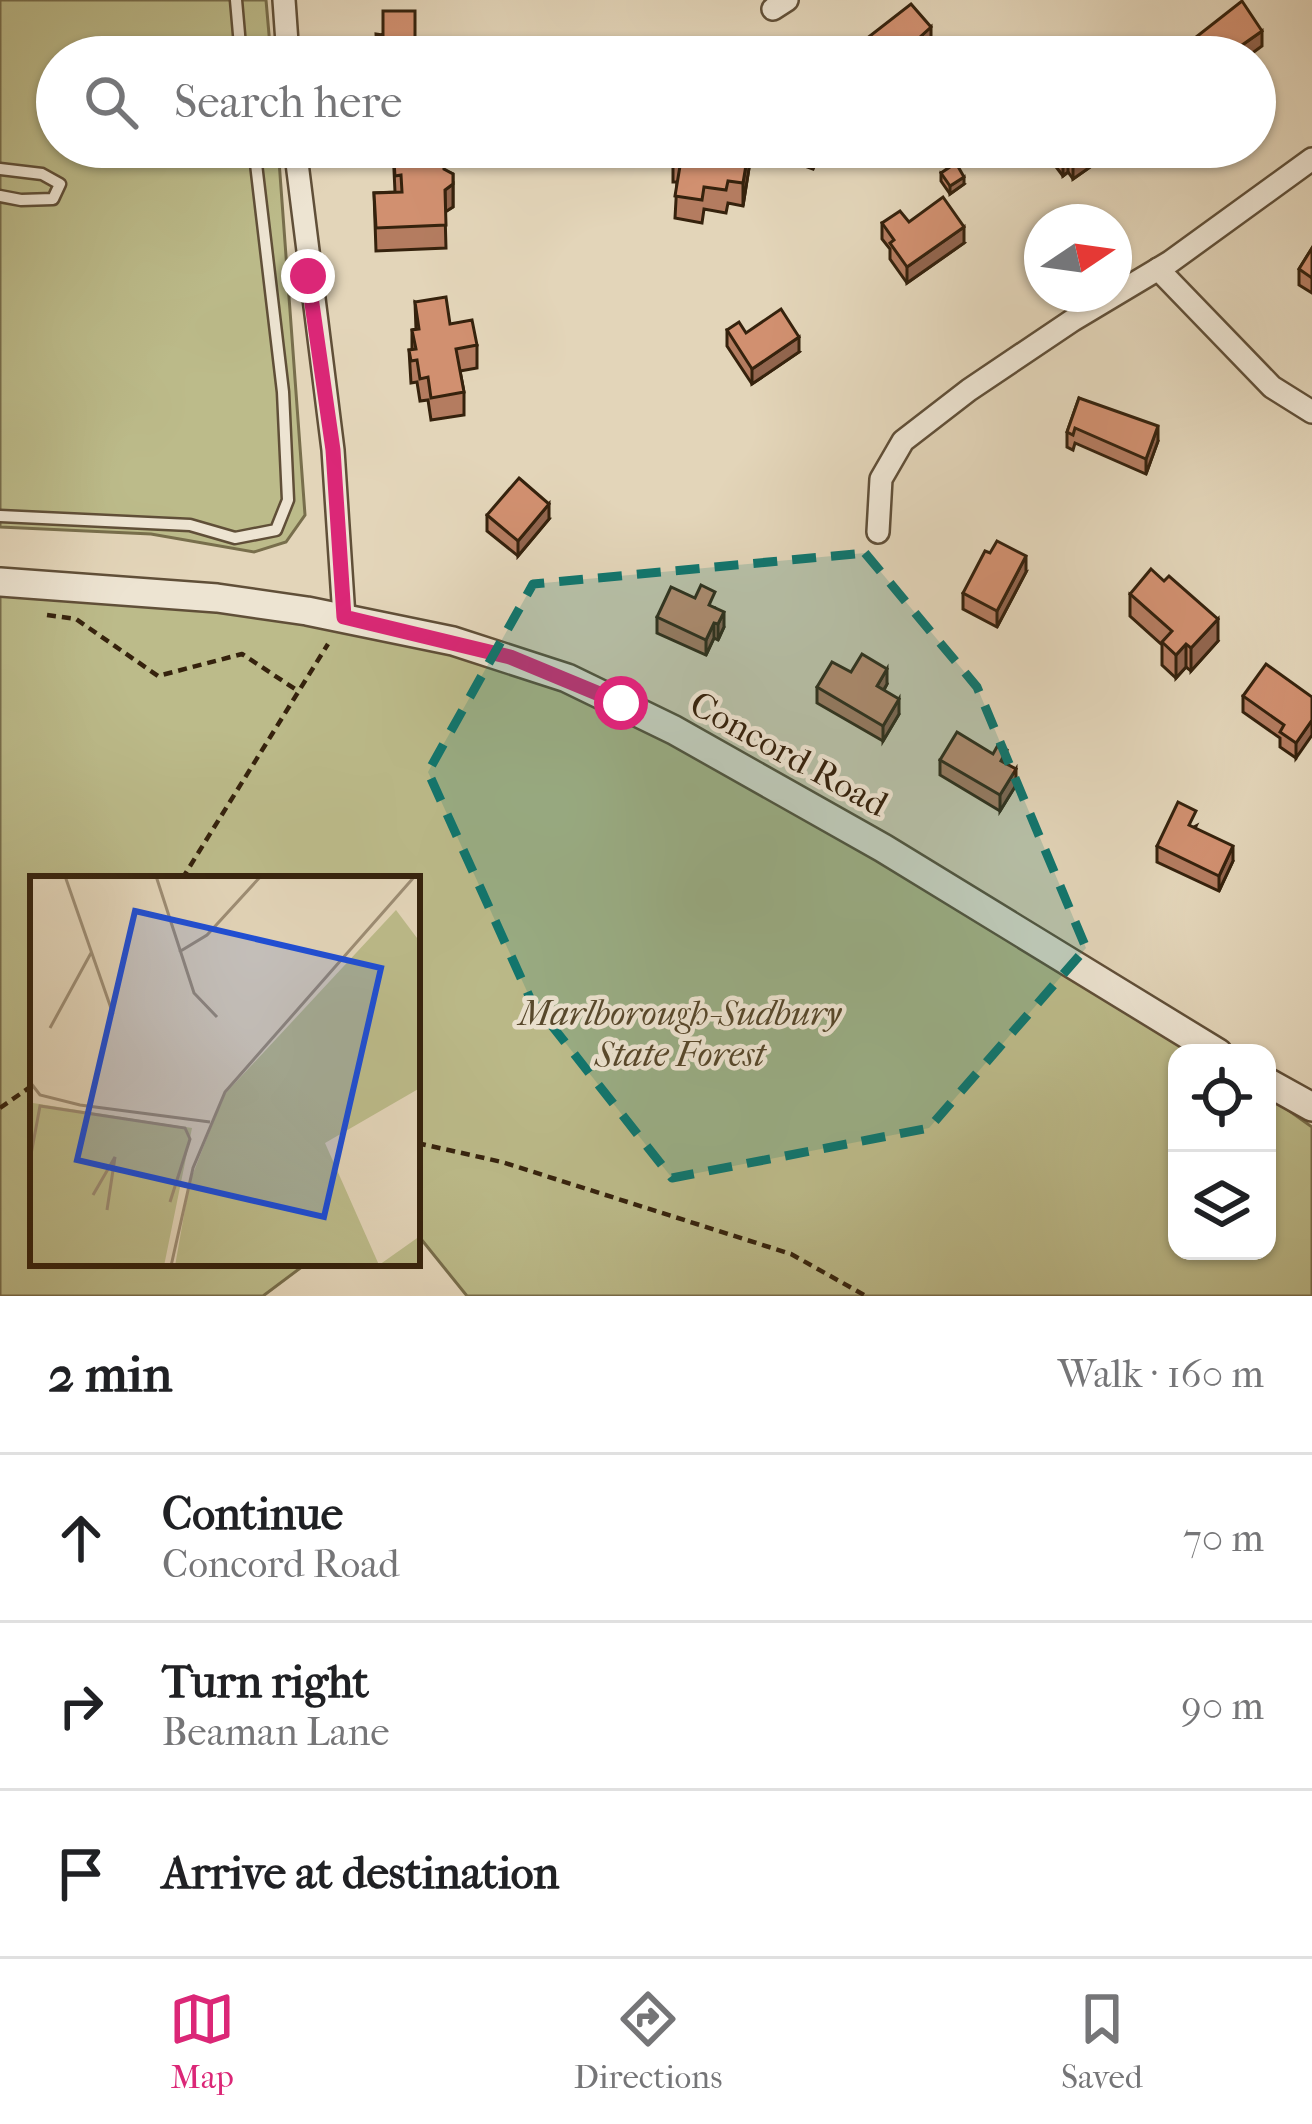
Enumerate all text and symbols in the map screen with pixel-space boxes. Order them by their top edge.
search box [36,36,1276,168]
icon: search [78,69,144,135]
text: Search here [174,76,402,129]
north arrow [1024,204,1132,312]
route end [281,249,335,303]
route start [594,676,648,730]
street label: Concord Road [683,683,895,826]
inset map [30,876,420,1266]
park label: Marlborough-Sudbury State Forest [516,992,842,1075]
map controls [1168,1044,1276,1260]
button: locate [1168,1044,1276,1152]
button: layers [1168,1152,1276,1260]
text: 2 min [48,1344,172,1404]
text: Walk · 160 m [1058,1351,1264,1397]
text: Continue [162,1488,343,1541]
icon: ahead [48,1505,114,1571]
text: 70 m [1183,1515,1264,1561]
text: Concord Road [162,1541,399,1587]
text: Turn right [162,1656,369,1709]
icon: right [48,1673,114,1739]
text: 90 m [1181,1683,1264,1729]
text: Beaman Lane [162,1709,390,1755]
icon: arrive [48,1841,114,1907]
text: Arrive at destination [162,1847,559,1900]
tab: Map [169,1986,235,2097]
tab: Directions [574,1986,722,2097]
tab: Saved [1061,1986,1143,2097]

